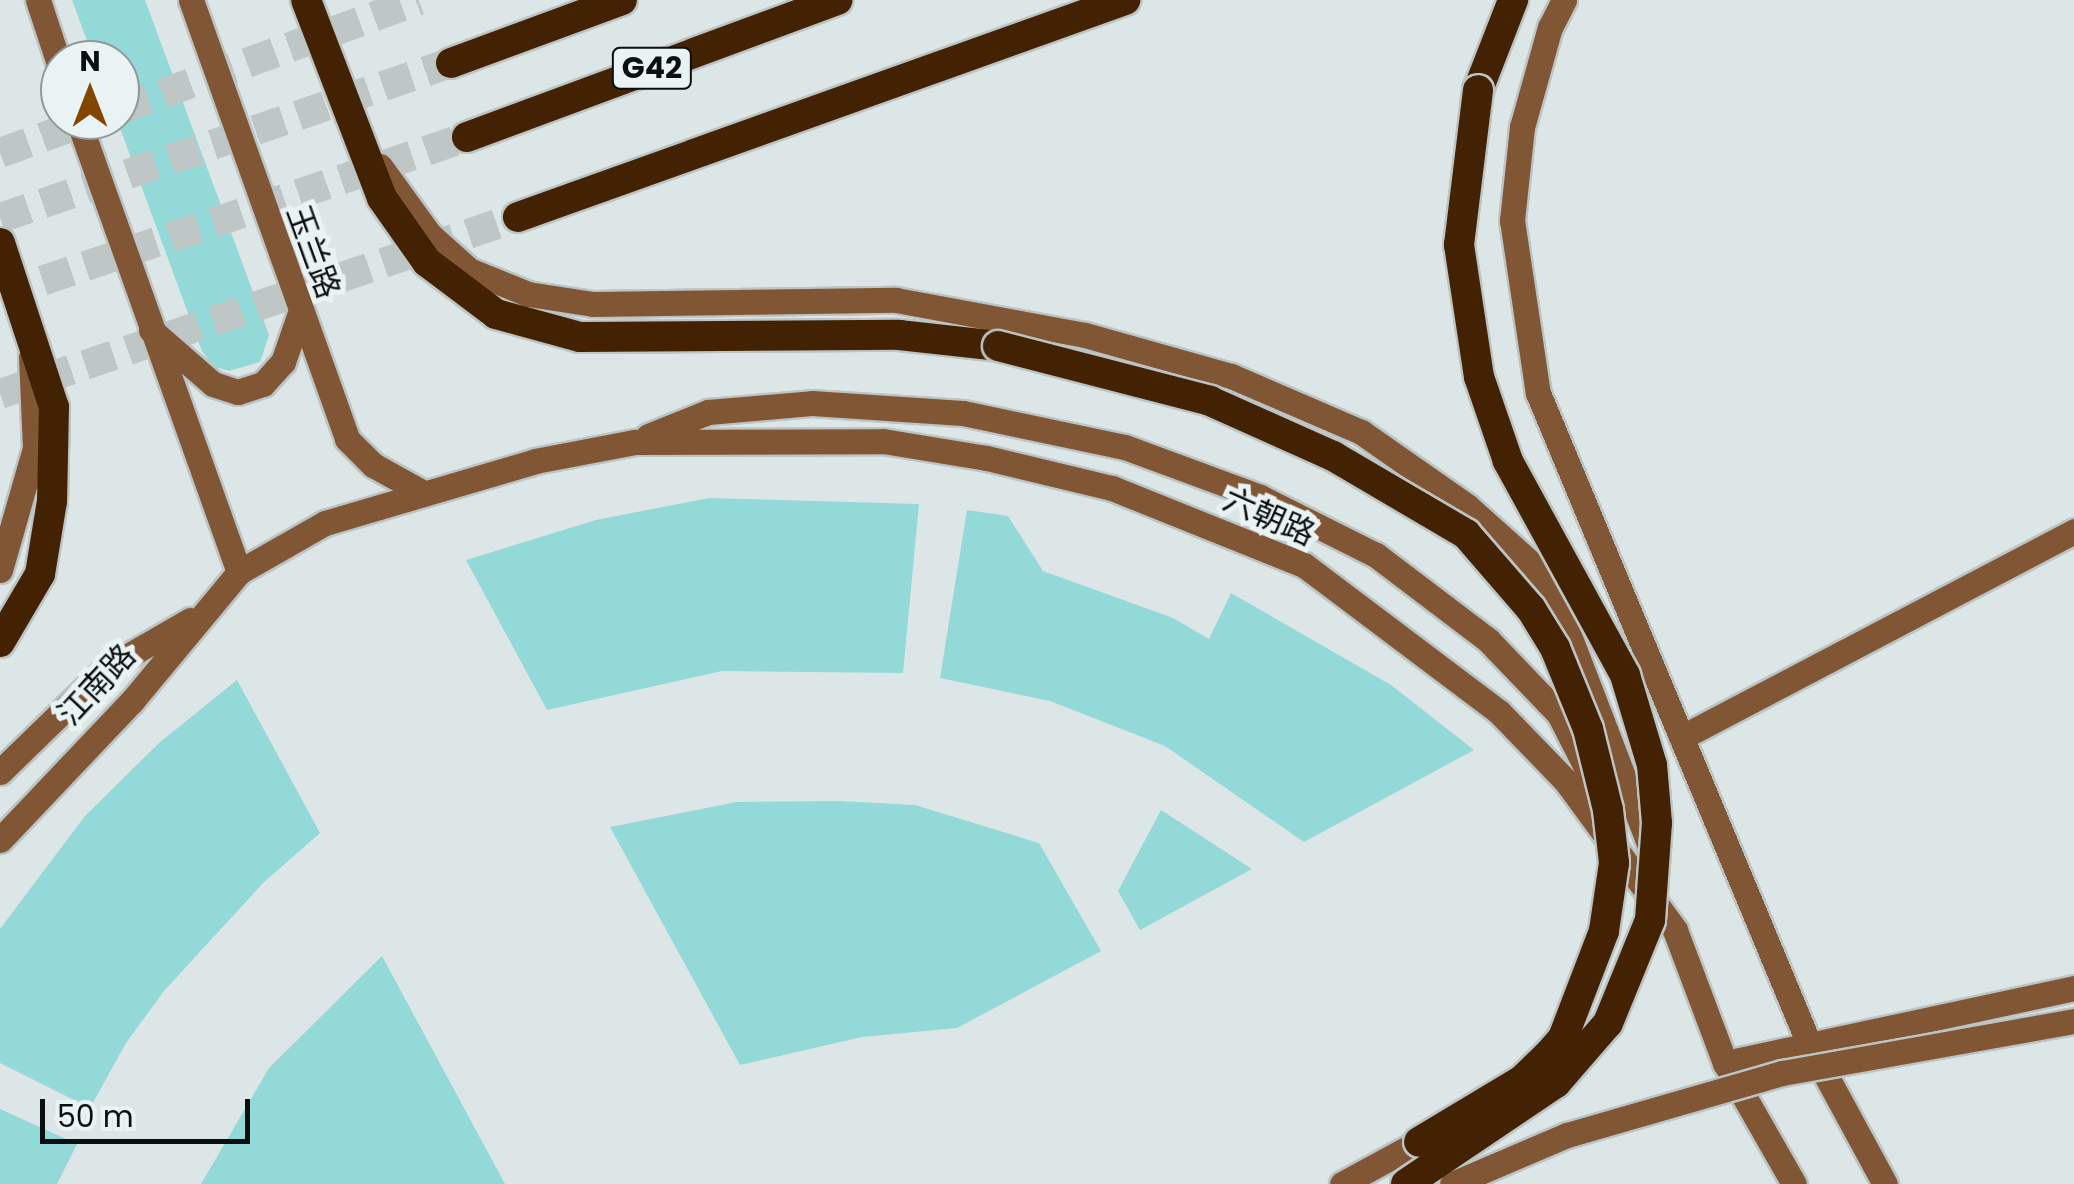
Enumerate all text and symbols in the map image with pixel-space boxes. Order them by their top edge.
north arrow [40,40,140,140]
text: N [79,42,101,81]
road number: G42 [610,43,694,93]
street label: 玉兰路 [279,200,347,304]
street label: 六朝路 [1217,480,1321,554]
street label: 江南路 [50,637,144,733]
scale bar [45,1079,255,1141]
text: 50 m [57,1095,134,1138]

